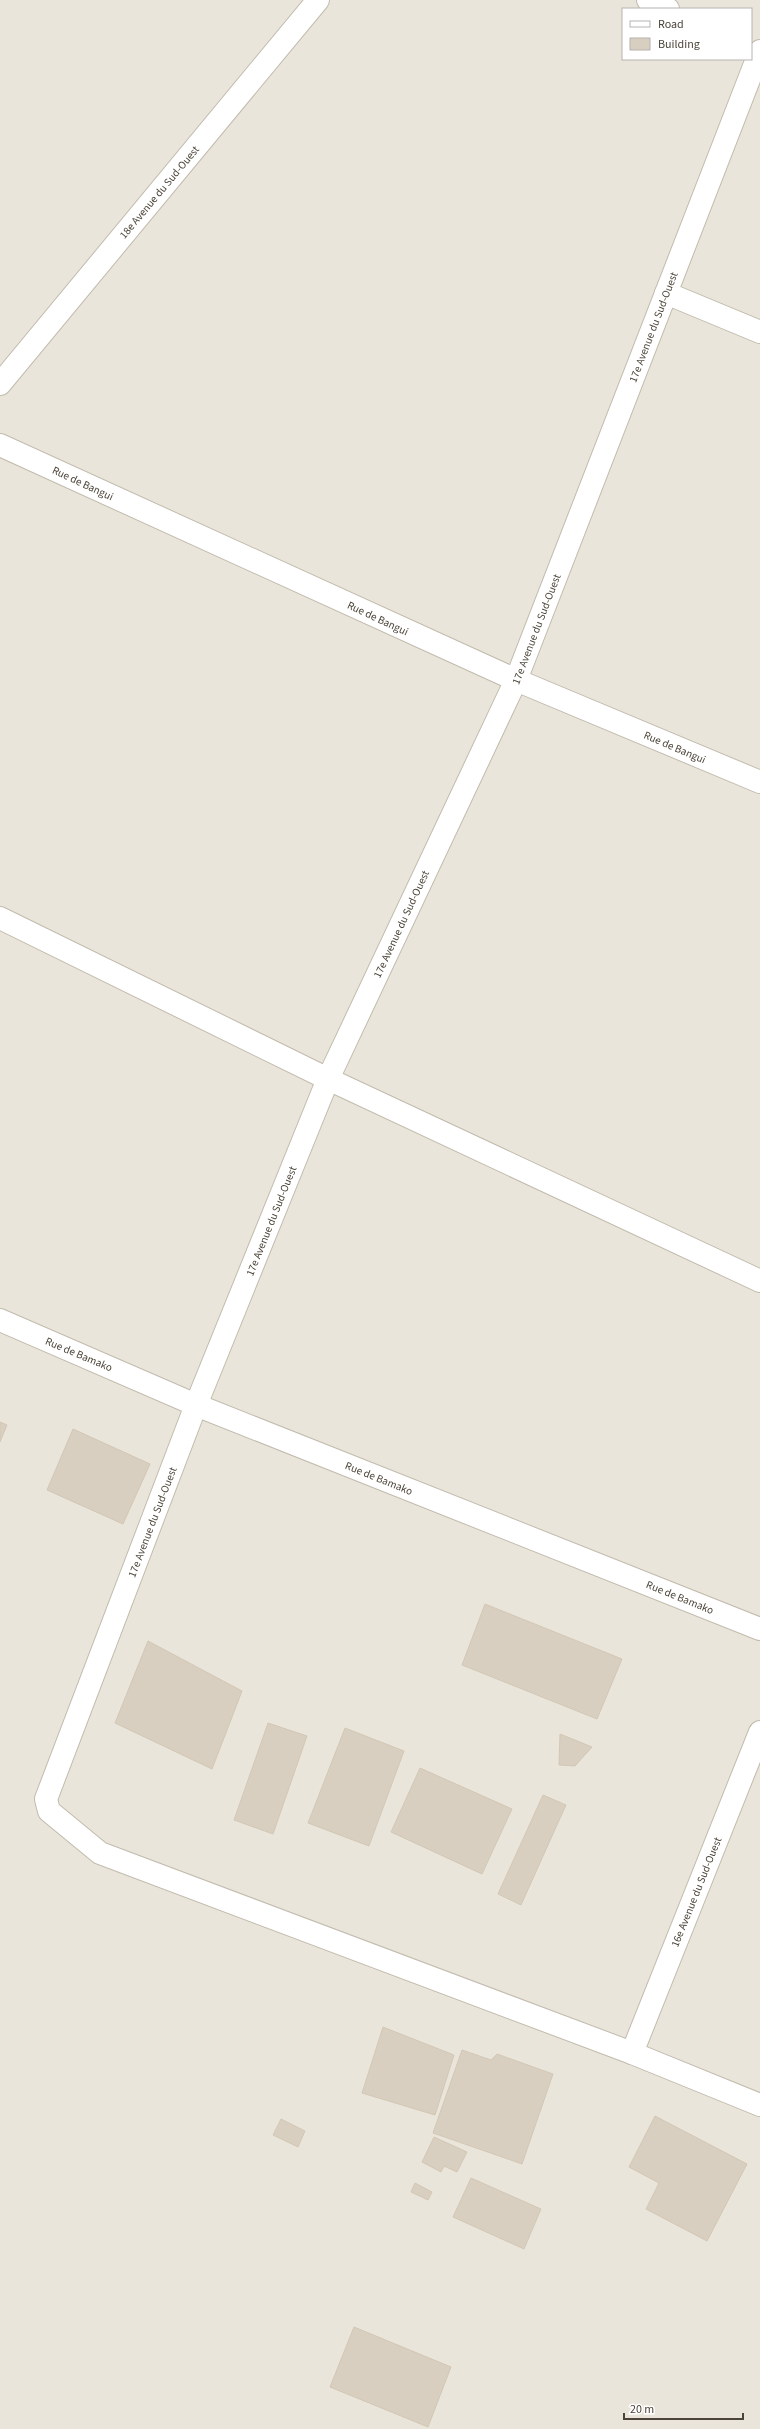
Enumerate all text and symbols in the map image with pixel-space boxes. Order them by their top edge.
legend [622,8,752,60]
text: Road [658,16,684,33]
text: Building [658,36,700,53]
street label: 18e Avenue du Sud-Ouest [116,142,203,242]
street label: 17e Avenue du Sud-Ouest [625,270,682,385]
street label: Rue de Bangui [50,463,116,504]
street label: 17e Avenue du Sud-Ouest [508,572,565,687]
street label: Rue de Bangui [345,598,411,639]
street label: Rue de Bangui [642,728,708,767]
street label: 17e Avenue du Sud-Ouest [370,868,433,980]
street label: 17e Avenue du Sud-Ouest [243,1164,300,1278]
street label: Rue de Bamako [43,1334,115,1375]
street label: Rue de Bamako [343,1458,415,1499]
street label: 17e Avenue du Sud-Ouest [124,1465,181,1580]
street label: Rue de Bamako [644,1577,716,1618]
street label: 16e Avenue du Sud-Ouest [668,1835,725,1949]
scale bar [624,2395,743,2421]
text: 20 m [630,2401,654,2418]

